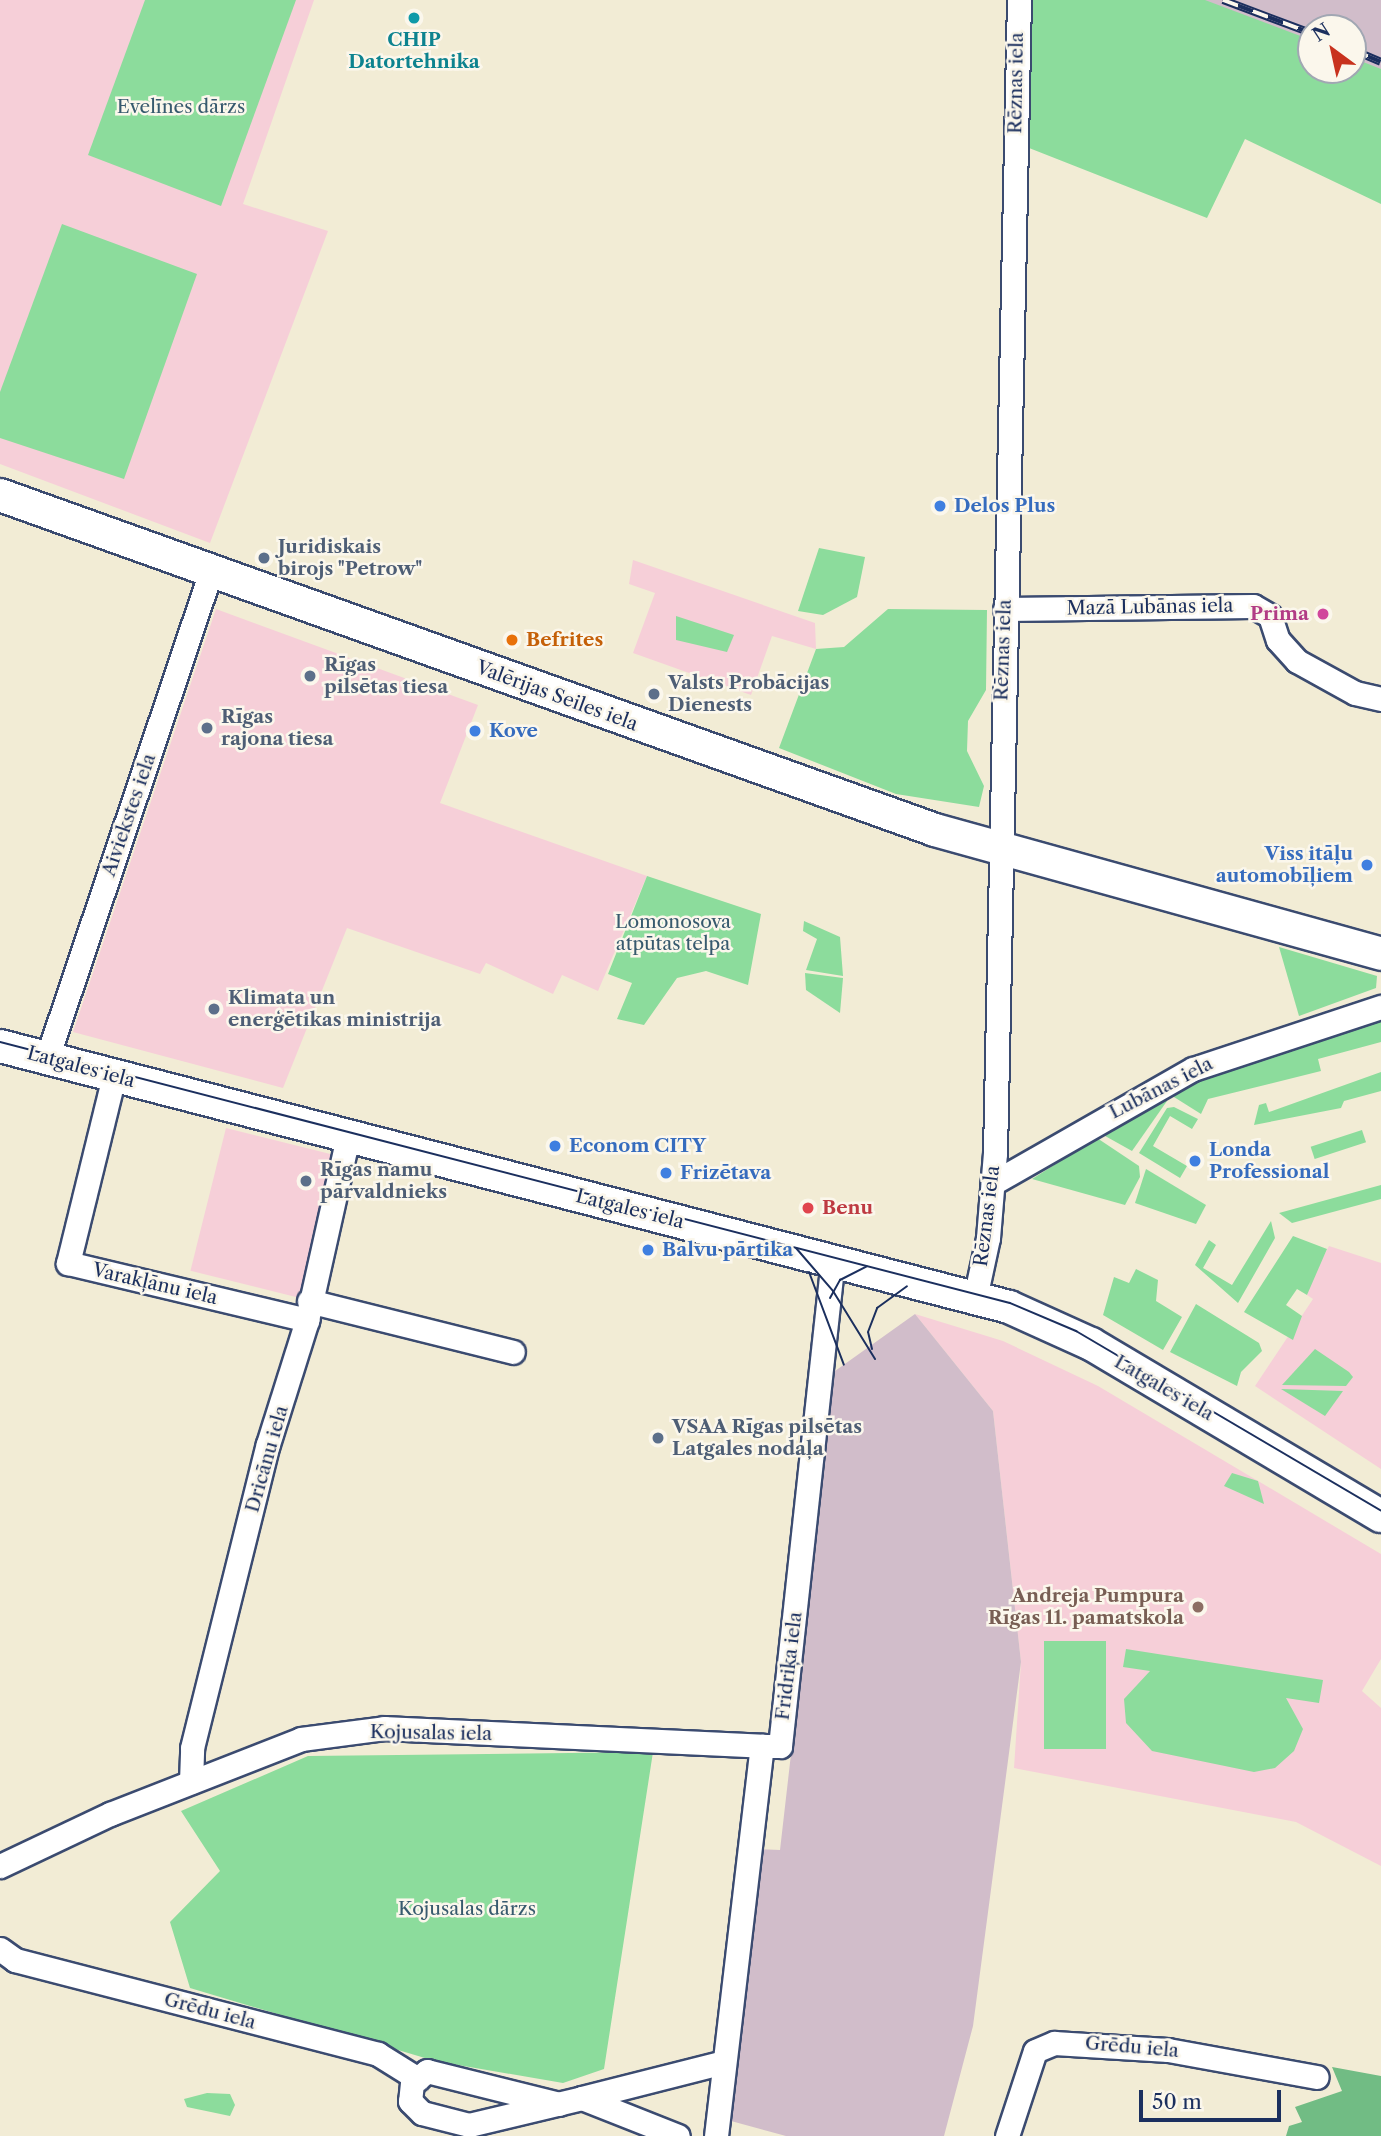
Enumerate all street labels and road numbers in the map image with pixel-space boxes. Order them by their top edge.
street label: Rēznas iela [1004,32,1028,134]
street label: Mazā Lubānas iela [1066,594,1234,620]
street label: Rēznas iela [990,599,1016,701]
street label: Valērijas Seiles iela [473,656,641,736]
street label: Aiviekstes iela [97,751,161,879]
street label: Latgales iela [25,1042,137,1092]
street label: Lubānas iela [1105,1052,1217,1124]
street label: Rēznas iela [969,1164,1005,1268]
street label: Latgales iela [573,1185,687,1233]
street label: Varakļānu iela [90,1259,220,1309]
street label: Latgales iela [1110,1350,1218,1426]
street label: Dricānu iela [241,1403,293,1515]
street label: Fridriķa iela [771,1610,807,1722]
street label: Kojusalas iela [370,1721,492,1745]
street label: Grēdu iela [162,1988,258,2034]
street label: Grēdu iela [1084,2032,1180,2062]

